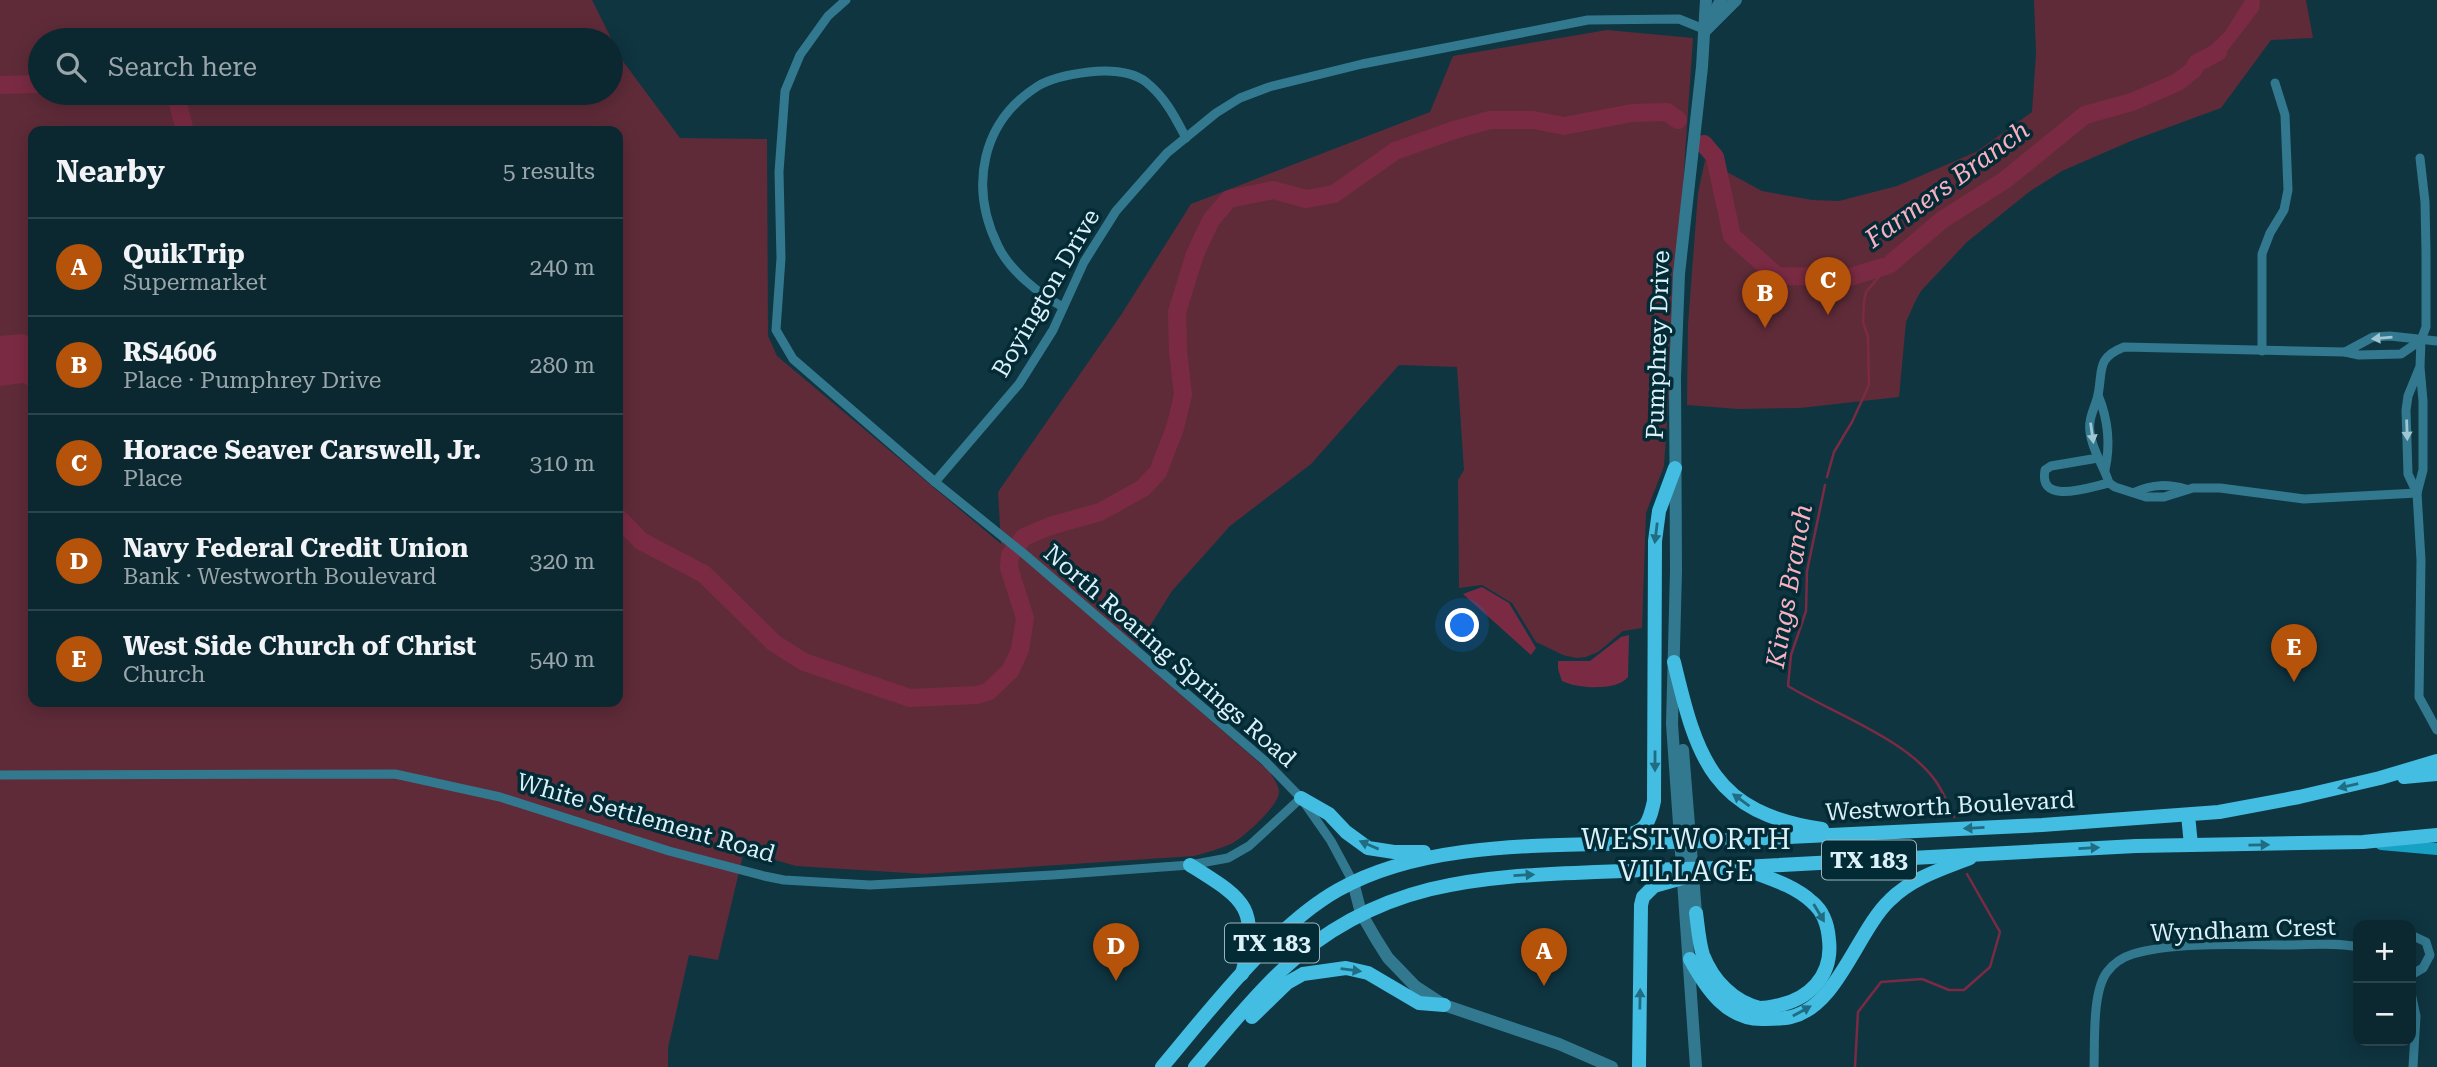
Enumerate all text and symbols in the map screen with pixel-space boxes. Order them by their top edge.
search box [28,28,623,105]
icon: search [52,48,90,86]
text: Search here [108,52,257,82]
water label: Farmers Branch [1858,115,2035,254]
text: Nearby [56,154,165,189]
text: 5 results [503,158,595,185]
street label: Boyington Drive [987,204,1105,382]
text: QuikTrip [123,239,245,269]
street label: Pumphrey Drive [1641,250,1675,440]
text: A [71,254,87,281]
text: 240 m [530,254,595,281]
pin: C [1805,257,1851,315]
text: Supermarket [123,269,267,296]
pin: B [1742,270,1788,328]
one-way arrow [2371,333,2393,344]
text: RS4606 [123,337,217,367]
text: B [71,352,87,379]
text: 280 m [530,352,595,379]
text: Place · Pumphrey Drive [123,367,381,394]
one-way arrow [2401,419,2413,441]
one-way arrow [2086,422,2097,444]
text: Horace Seaver Carswell, Jr. [123,435,481,465]
text: C [71,450,87,477]
text: 310 m [530,450,595,477]
text: Place [123,465,182,492]
water label: Kings Branch [1760,502,1818,671]
one-way arrow [1651,522,1662,544]
text: Navy Federal Credit Union [123,533,469,563]
street label: North Roaring Springs Road [1038,539,1302,773]
text: D [70,548,88,575]
text: 320 m [530,548,595,575]
text: Bank · Westworth Boulevard [123,563,437,590]
your location [1445,608,1479,642]
pin: E [2271,624,2317,682]
text: West Side Church of Christ [123,631,476,661]
text: E [72,646,86,673]
text: 540 m [530,646,595,673]
text: Church [123,661,205,688]
one-way arrow [1649,750,1661,772]
street label: White Settlement Road [514,768,778,868]
one-way arrow [2337,780,2359,791]
street label: Westworth Boulevard [1825,785,2075,827]
one-way arrow [1732,793,1750,807]
district label: WESTWORTH VILLAGE [1581,823,1793,888]
one-way arrow [1963,823,1985,834]
one-way arrow [2248,839,2270,850]
one-way arrow [1358,840,1379,851]
road number: TX 183 [1822,840,1916,880]
one-way arrow [2079,843,2101,854]
one-way arrow [1513,869,1535,880]
one-way arrow [1813,903,1826,922]
street label: Wyndham Crest [2150,913,2336,947]
map controls [2353,920,2416,1046]
button: + [2353,920,2416,983]
pin: D [1093,923,1139,981]
road number: TX 183 [1225,924,1319,962]
pin: A [1521,928,1567,986]
one-way arrow [1340,965,1362,976]
button: − [2353,983,2416,1046]
one-way arrow [1634,988,1646,1010]
one-way arrow [1793,1005,1812,1017]

